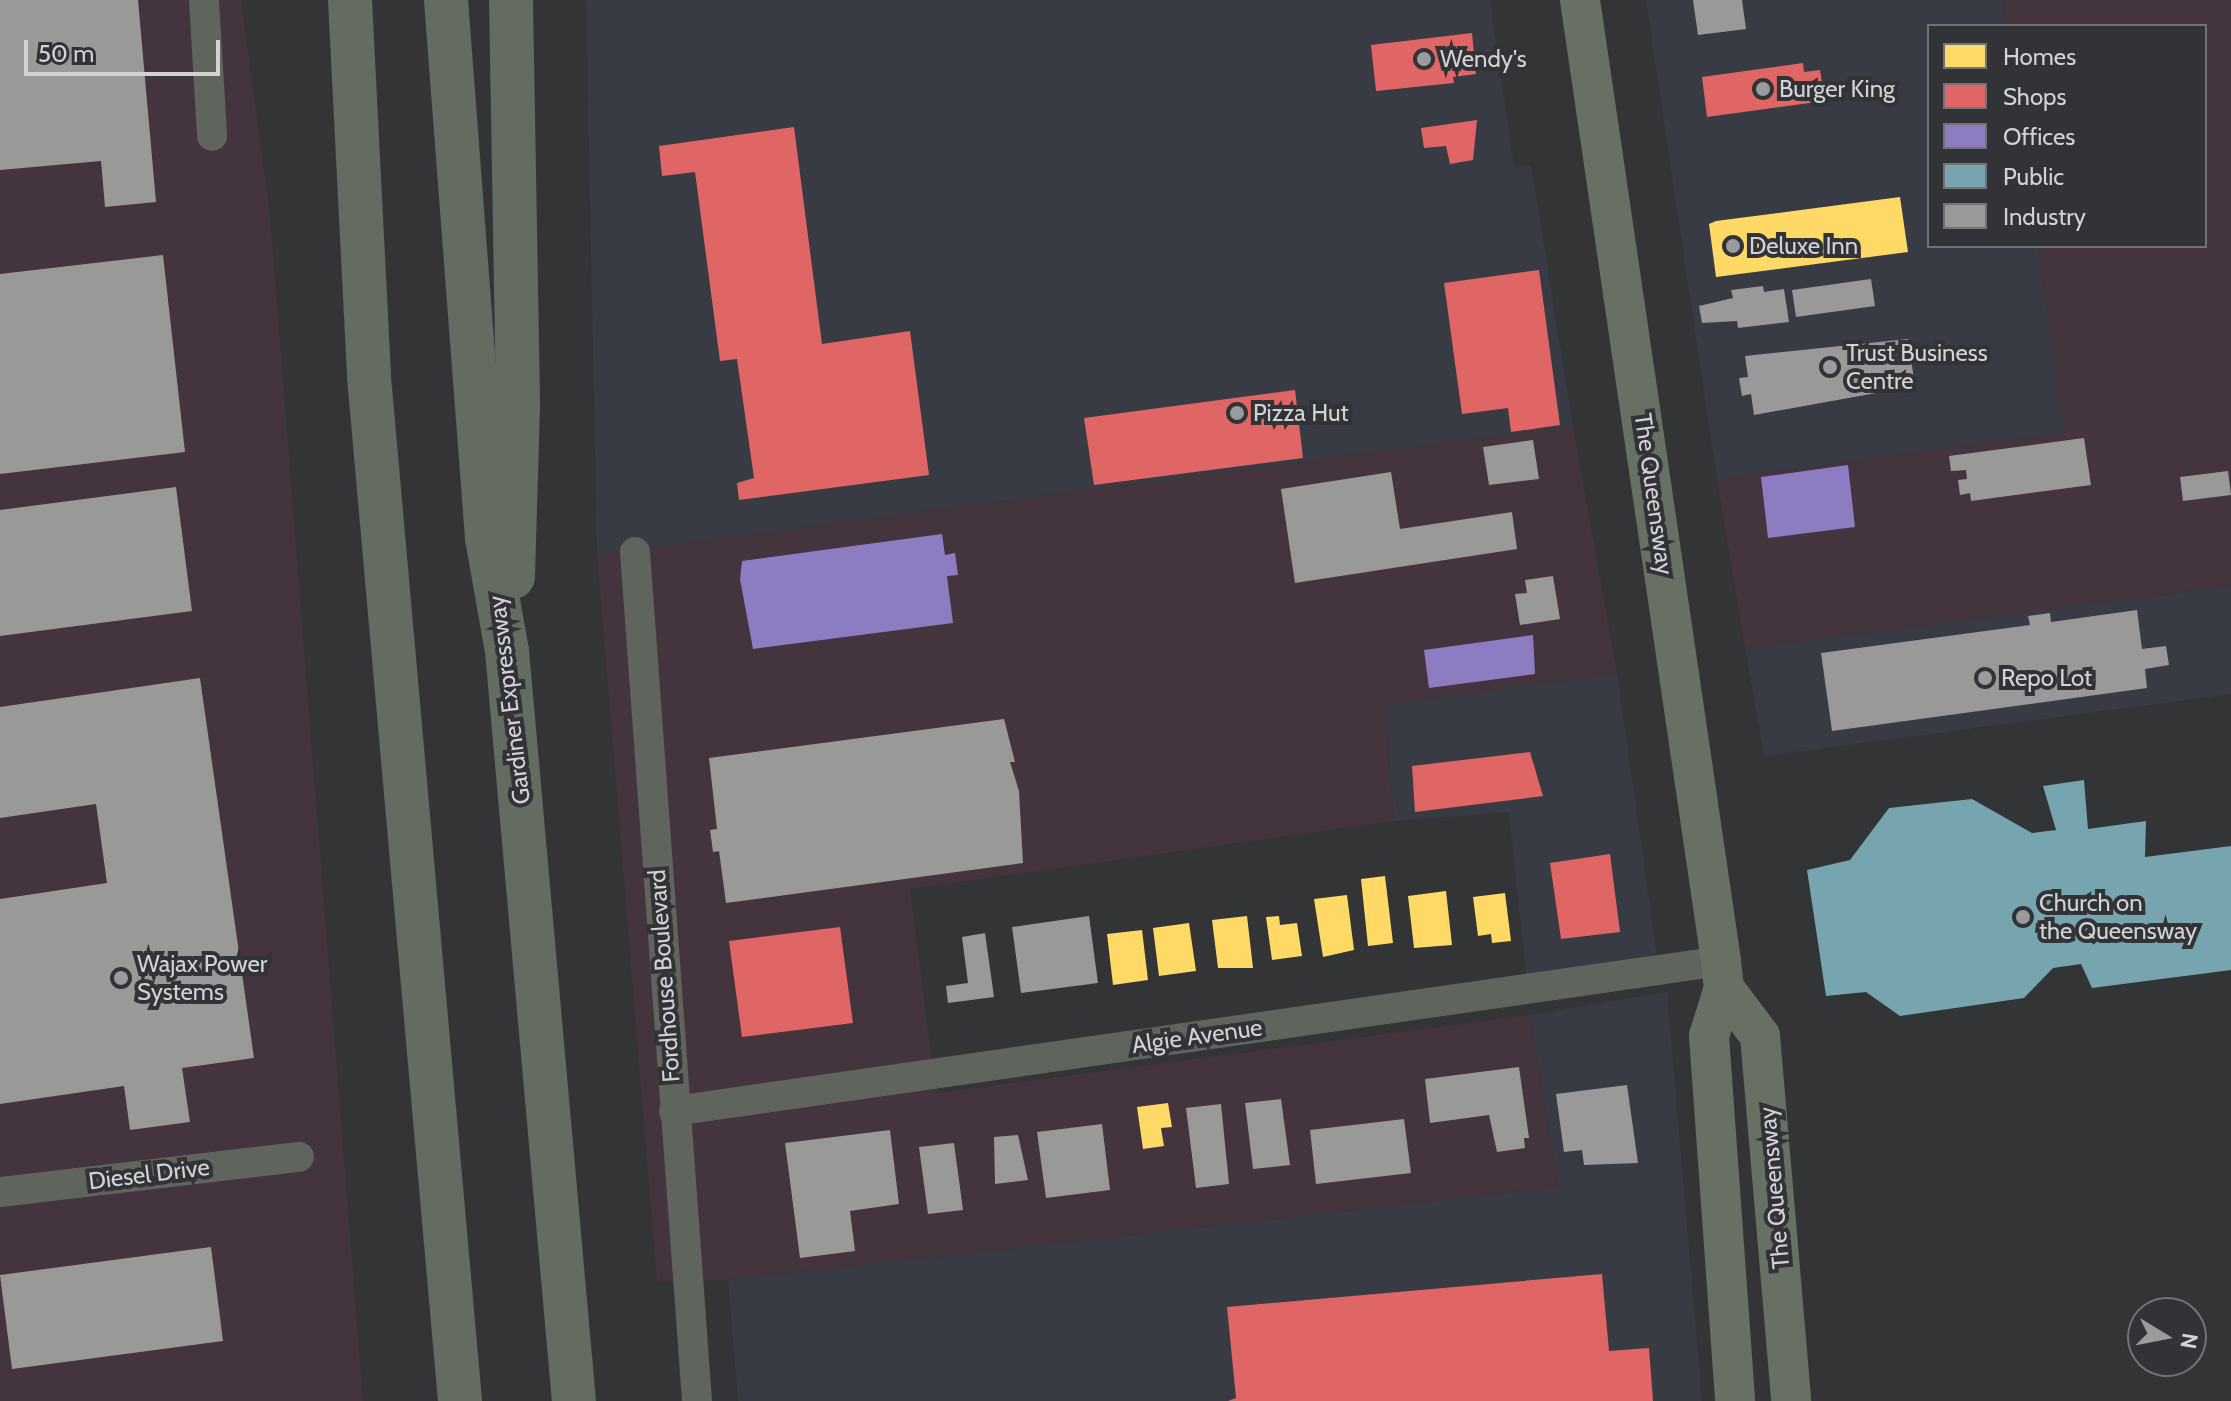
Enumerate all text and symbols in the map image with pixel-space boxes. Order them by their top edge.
scale bar [28,24,224,74]
legend [1927,24,2207,248]
text: 50 m [38,39,94,68]
text: Homes [2003,42,2076,71]
place label: Wendy's [1440,45,1527,73]
marker: Wendy's [1415,50,1433,68]
place label: Burger King [1779,75,1895,103]
marker: Burger King [1754,80,1772,98]
text: Shops [2003,82,2066,111]
text: Offices [2003,122,2075,151]
text: Public [2003,162,2064,191]
text: Industry [2003,202,2086,231]
place label: Deluxe Inn [1749,232,1858,260]
marker: Deluxe Inn [1724,237,1742,255]
place label: Trust Business Centre [1846,339,1988,395]
marker: Trust Business Centre [1821,358,1839,376]
place label: Pizza Hut [1253,399,1349,427]
marker: Pizza Hut [1228,404,1246,422]
street label: The Queensway [1628,411,1680,577]
street label: Gardiner Expressway [482,594,536,806]
place label: Repo Lot [2001,664,2092,692]
marker: Repo Lot [1976,669,1994,687]
street label: Fordhouse Boulevard [642,869,686,1083]
place label: Church on the Queensway [2039,889,2197,945]
marker: Church on the Queensway [2014,908,2032,926]
place label: Wajax Power Systems [137,950,267,1006]
marker: Wajax Power Systems [112,969,130,987]
street label: Algie Avenue [1130,1013,1264,1059]
street label: The Queensway [1753,1106,1795,1270]
street label: Diesel Drive [87,1152,211,1196]
north arrow [2127,1297,2207,1377]
text: N [2175,1331,2204,1351]

